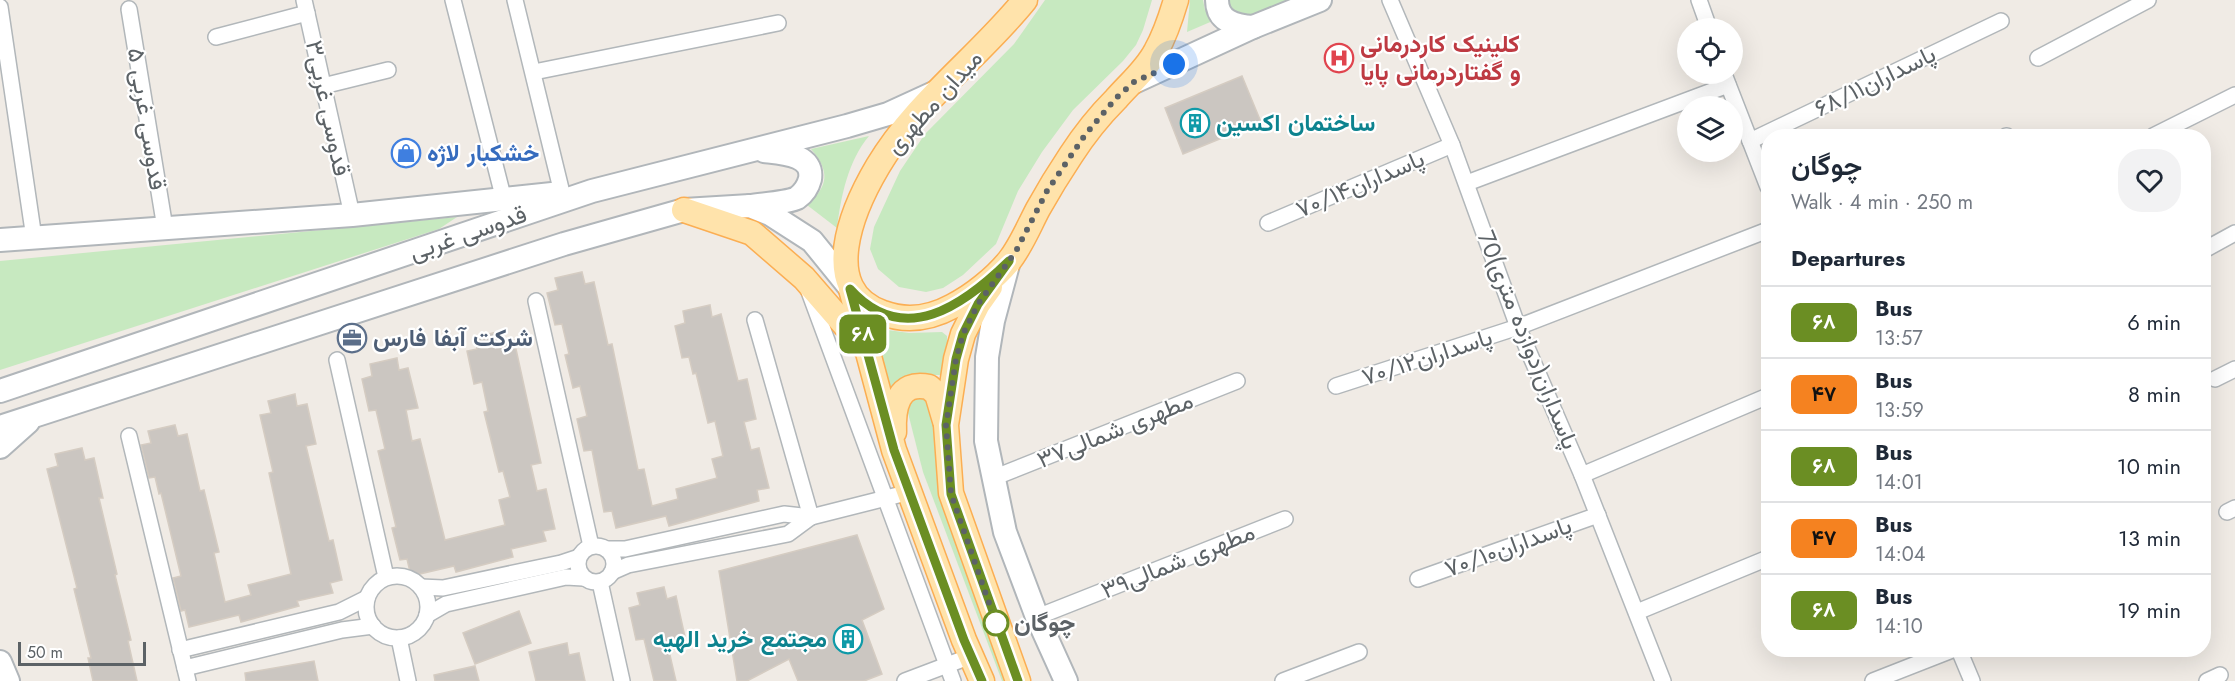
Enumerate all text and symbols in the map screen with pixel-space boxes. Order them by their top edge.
map controls [1677,18,1743,162]
button: locate [1677,18,1743,84]
place label: کلینیک کاردرمانی و گفتاردرمانی پایا [1360,26,1521,89]
street label: پاسداران۶۸/۱۱ [1808,36,1942,125]
street label: قدوسی غربی۳ [297,37,360,179]
street label: میدان مطهری [877,41,990,162]
hospital icon: کلینیک کاردرمانی و گفتاردرمانی پایا [1323,42,1355,74]
street label: ۵ قدوسی غربی [119,45,176,193]
your location [1159,49,1189,79]
button: layers [1677,96,1743,162]
place label: ساختمان اکسین [1216,105,1375,140]
building icon: ساختمان اکسین [1179,107,1211,139]
place label: خشکبار لاژه [427,135,539,170]
shop icon: خشکبار لاژه [390,137,422,169]
street label: پاسداران۷۰/۱۴ [1290,141,1430,226]
text: چوگان [1791,145,1862,186]
button: heart [2118,149,2181,212]
text: Walk · 4 min · 250 m [1791,188,1973,217]
street label: قدوسی غربی [404,196,531,269]
street label: 70پاسداران(دوازده متری) [1469,225,1588,454]
text: Departures [1791,242,1905,274]
text: Bus [1875,292,1912,324]
text: 6 min [2127,306,2181,338]
text: ۶۸ [1812,307,1836,337]
line badge: ۶۸ [836,314,890,354]
text: ۶۸ [851,319,875,349]
street label: پاسداران۷۰/۱۲ [1357,319,1497,394]
place label: شرکت آبفا فارس [373,320,533,355]
office icon: شرکت آبفا فارس [336,322,368,354]
text: 13:57 [1875,324,1923,353]
text: Bus [1875,364,1912,396]
text: 8 min [2128,378,2181,410]
text: ۴۷ [1811,379,1837,409]
street label: مطهرى شمالى۳۷ [1031,382,1198,477]
text: 13:59 [1875,396,1924,425]
text: Bus [1875,436,1912,468]
text: 10 min [2117,450,2181,482]
text: ۶۸ [1812,451,1836,481]
text: 14:01 [1875,468,1923,497]
street label: پاسداران۷۰/۱۰ [1439,507,1576,586]
text: Bus [1875,508,1912,540]
street label: مطهرى شمالى۳۹ [1096,514,1260,607]
text: 13 min [2118,522,2181,554]
text: ۴۷ [1811,523,1837,553]
text: 14:04 [1875,540,1925,569]
text: Bus [1875,580,1912,612]
text: 19 min [2117,594,2181,626]
text: ۶۸ [1812,595,1836,625]
place label: چوگان [1014,605,1075,640]
marker: چوگان [983,610,1009,636]
text: 14:10 [1875,612,1923,641]
place label: مجتمع خرید الهیه [653,621,827,656]
building icon: مجتمع خرید الهیه [832,623,864,655]
scale bar [18,639,146,666]
text: 50 m [27,641,63,664]

